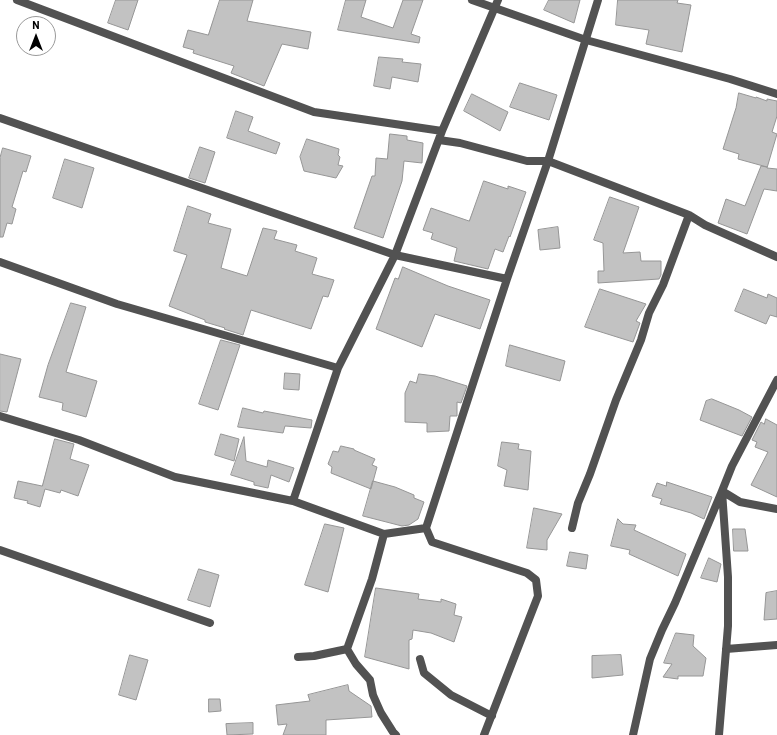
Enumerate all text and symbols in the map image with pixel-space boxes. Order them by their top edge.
north arrow [16,16,56,56]
text: N [32,18,40,31]

